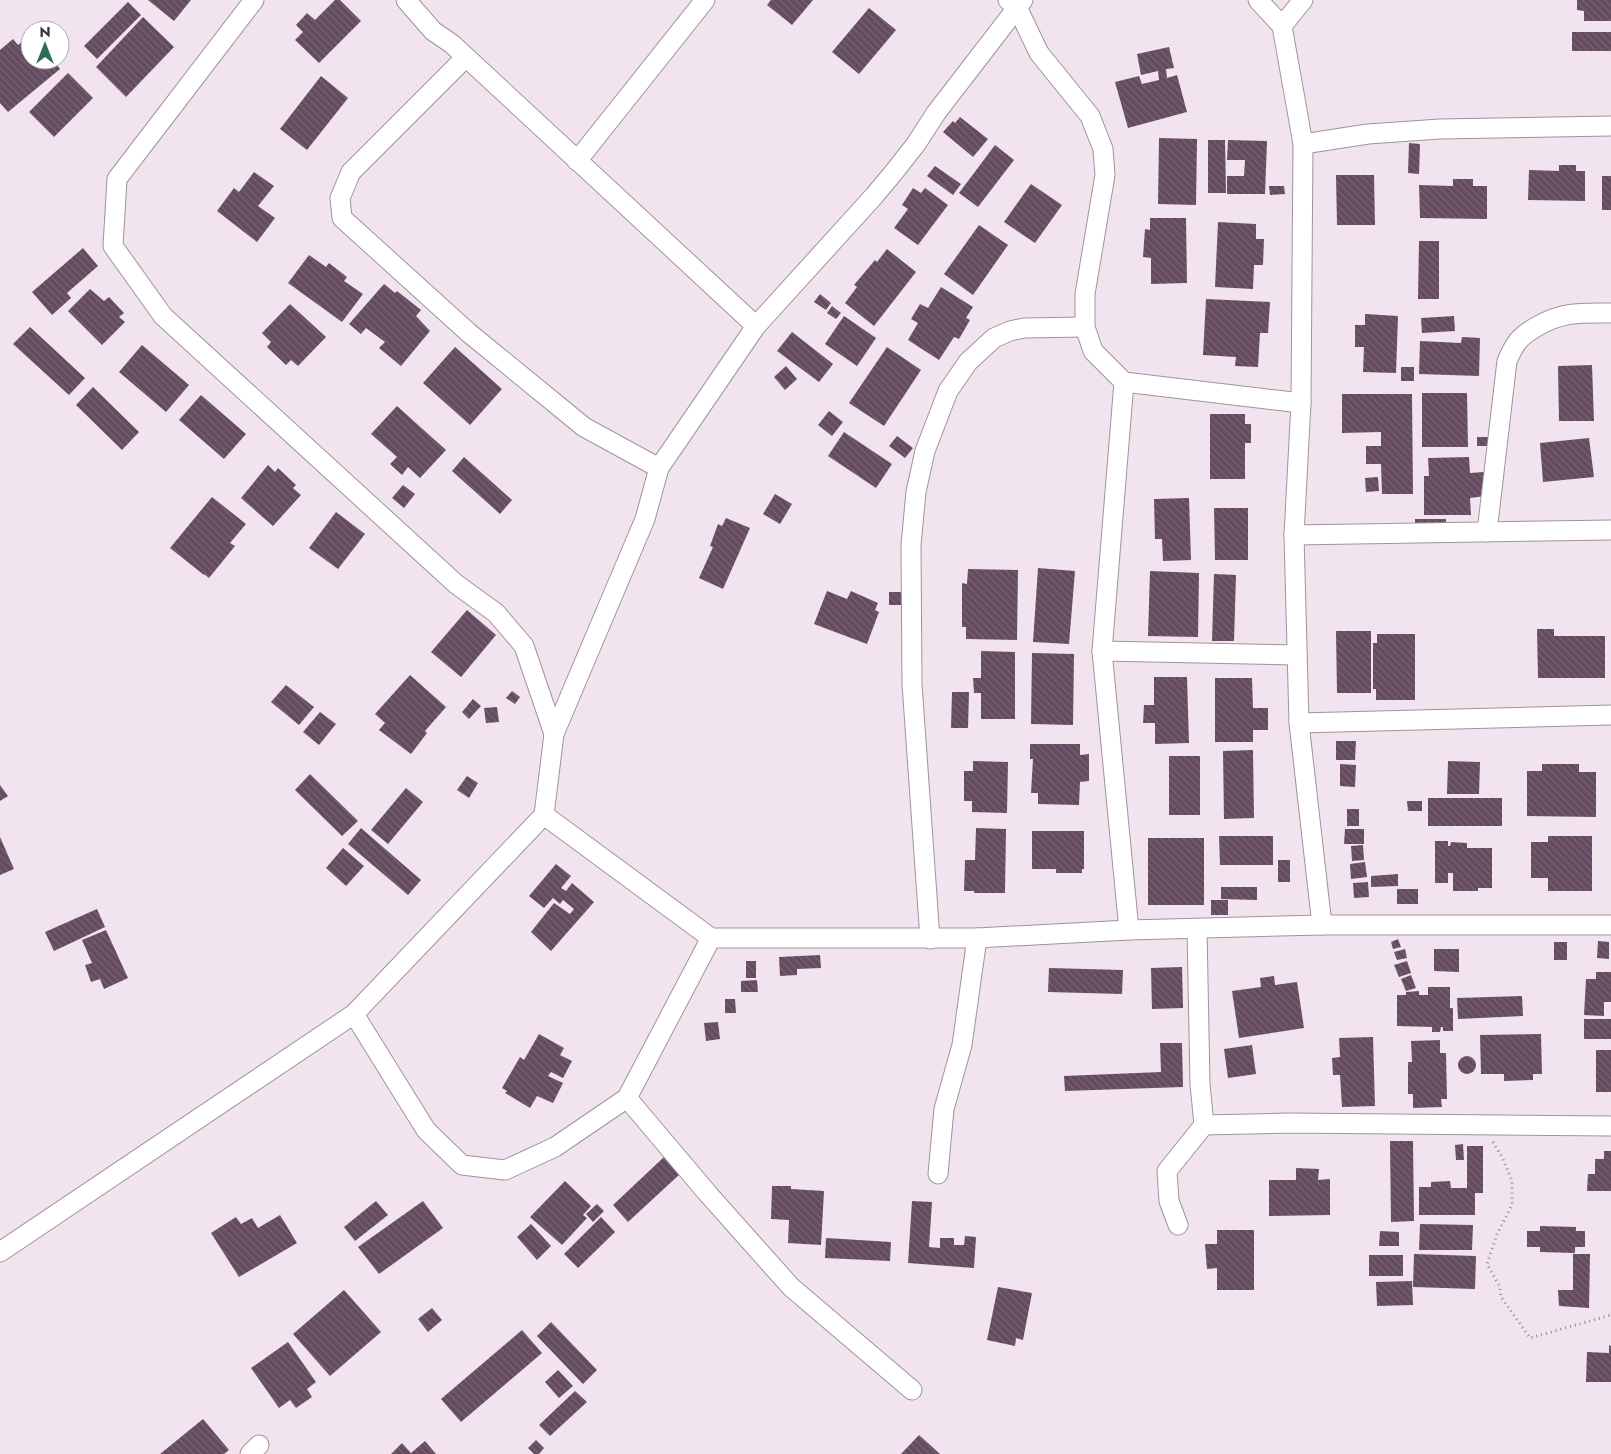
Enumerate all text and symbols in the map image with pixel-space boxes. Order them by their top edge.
north arrow [20,20,70,70]
text: N [39,22,51,42]

